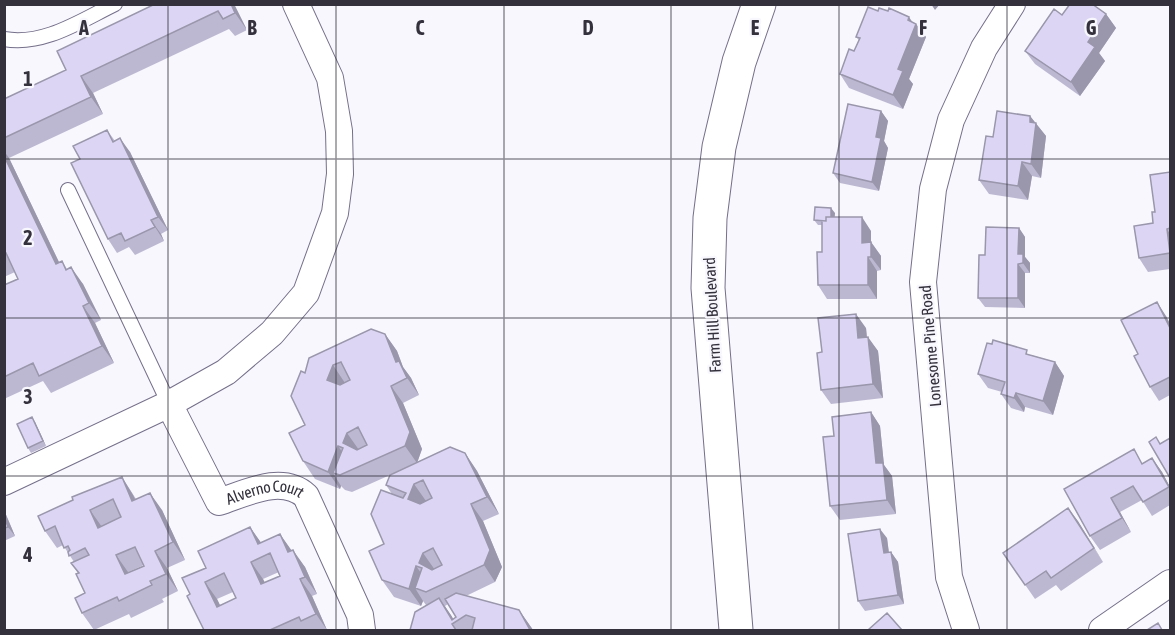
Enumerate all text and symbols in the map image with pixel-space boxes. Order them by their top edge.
text: A [78,16,89,39]
text: B [247,16,257,39]
text: C [416,16,425,39]
text: D [582,16,594,39]
text: E [751,16,760,39]
text: F [919,16,927,39]
text: G [1086,16,1097,39]
text: 1 [23,67,33,90]
text: 2 [23,226,33,249]
street label: Farm Hill Boulevard [700,257,724,373]
street label: Lonesome Pine Road [916,285,944,407]
text: 3 [23,385,33,408]
street label: Alverno Court [223,477,308,508]
text: 4 [22,543,33,566]

